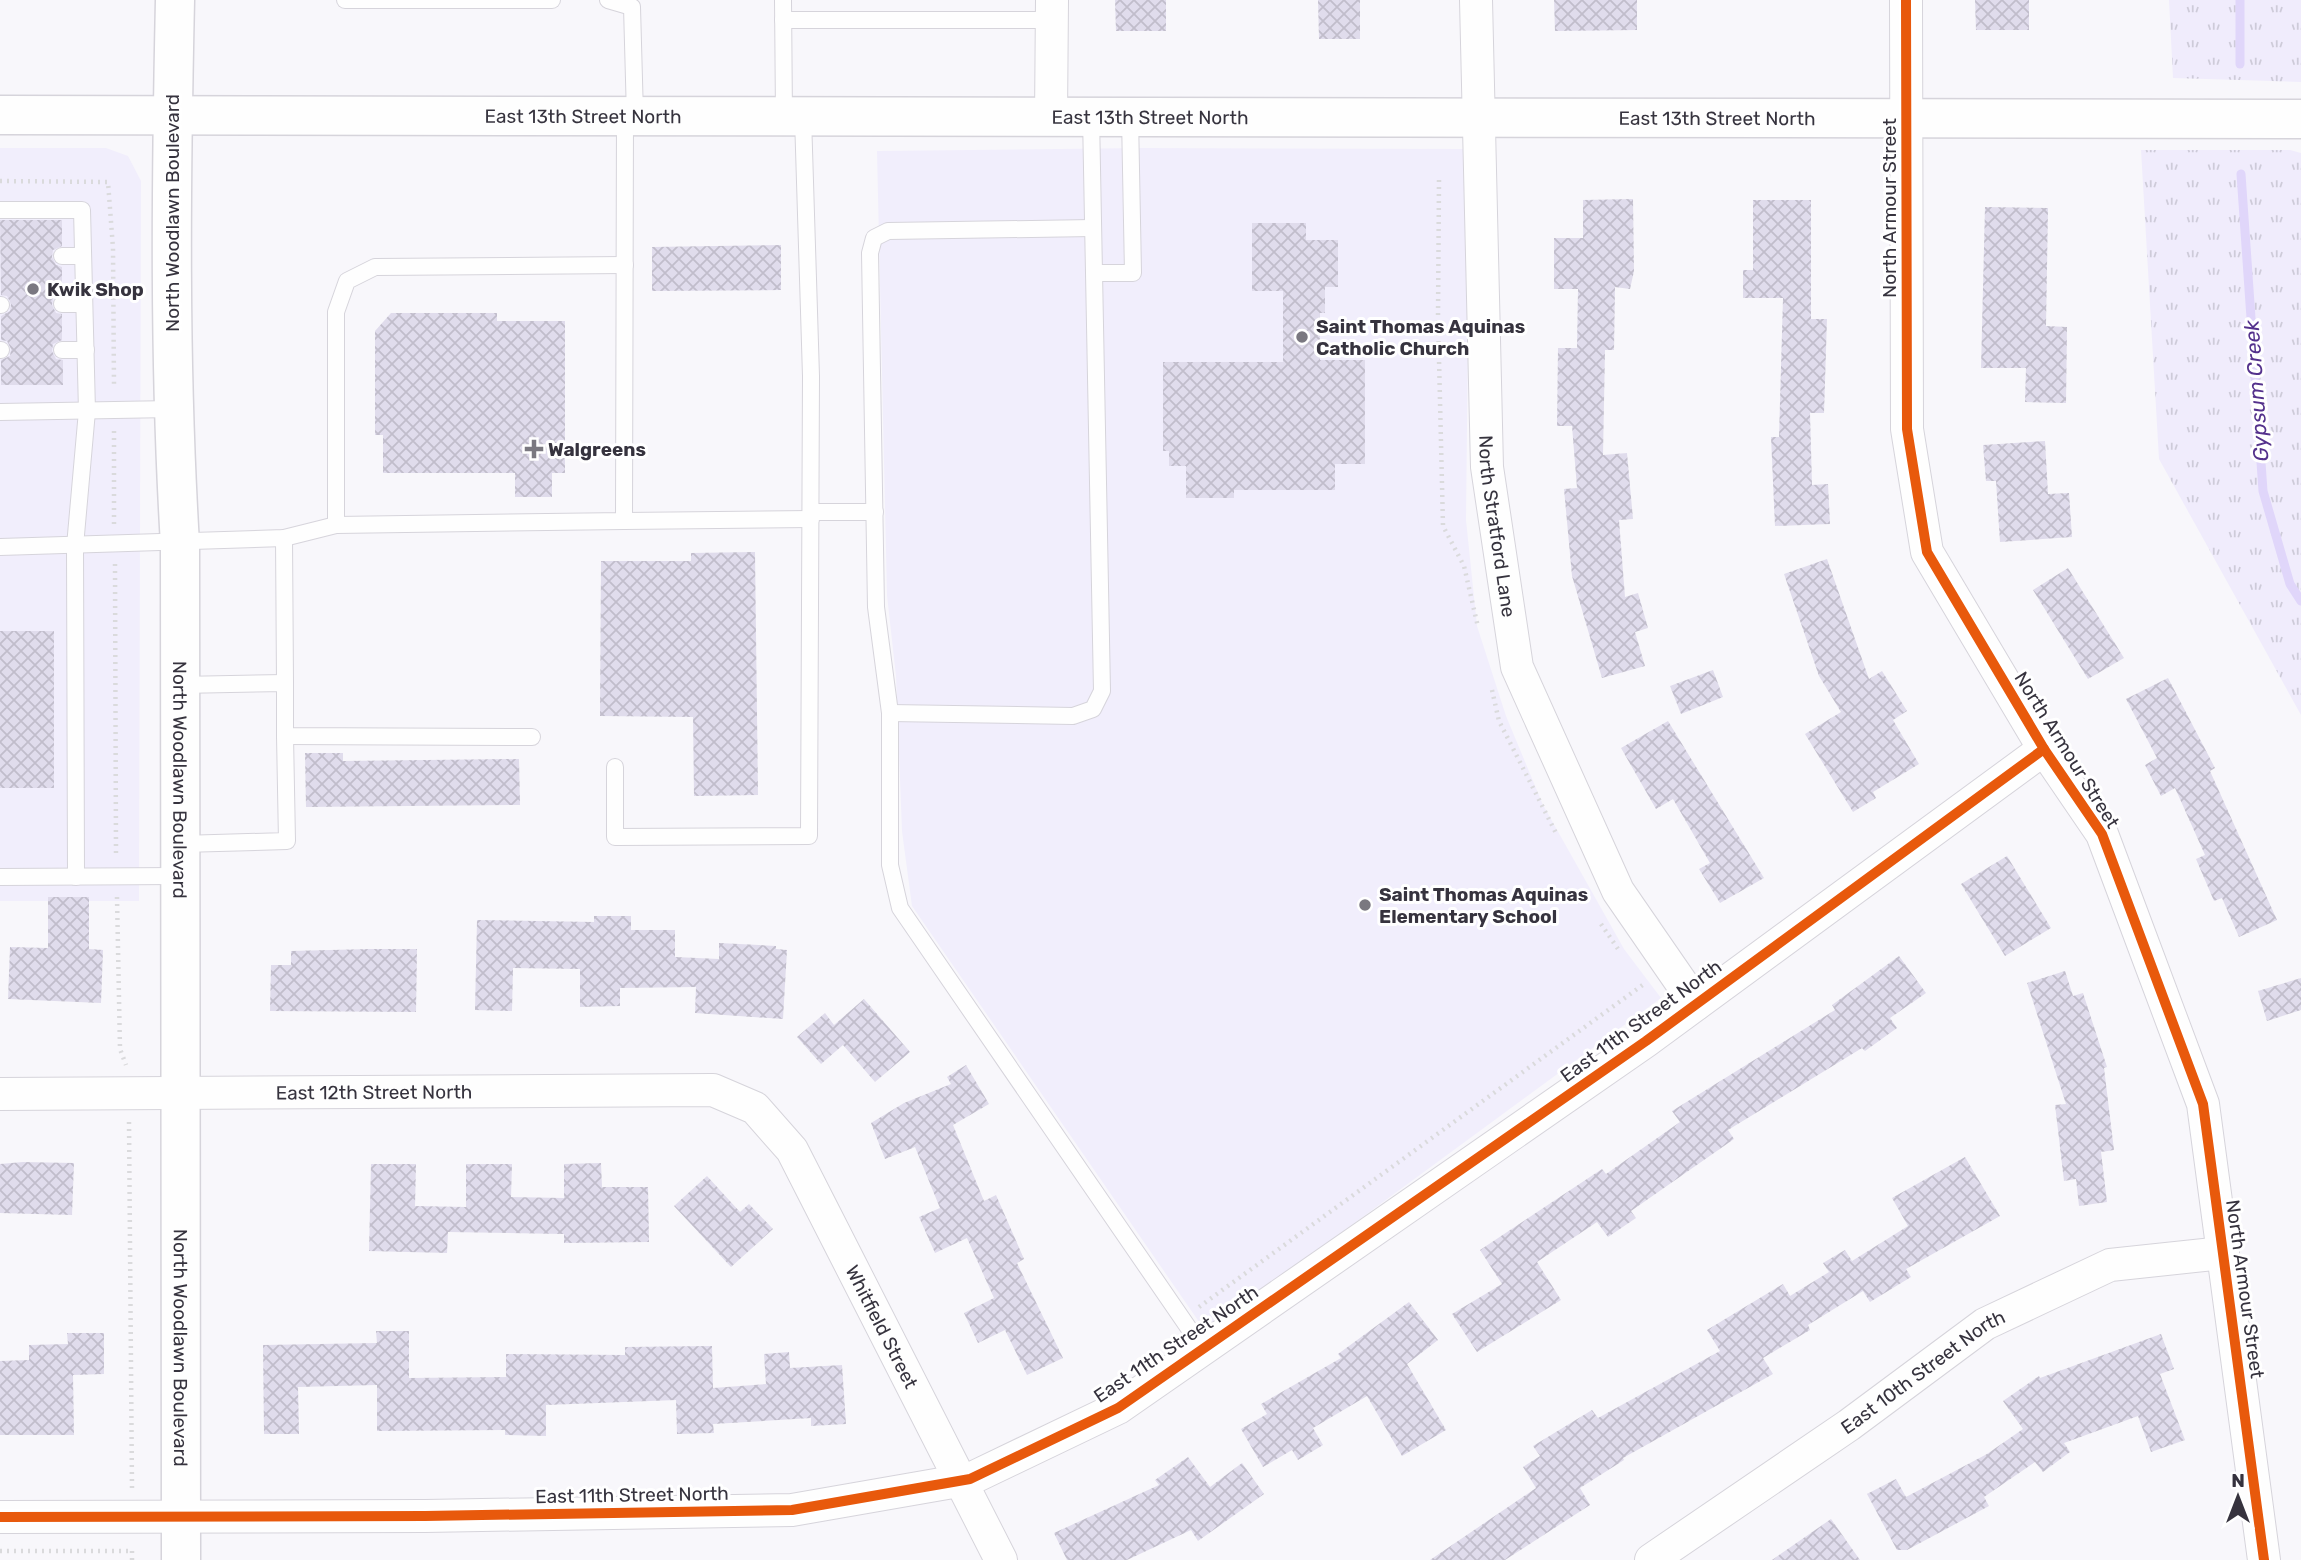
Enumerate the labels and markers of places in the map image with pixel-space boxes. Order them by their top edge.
place label: Kwik Shop [47,278,144,301]
marker: Kwik Shop [25,281,41,297]
place label: Saint Thomas Aquinas Catholic Church [1316,315,1525,360]
marker: Saint Thomas Aquinas Catholic Church [1294,329,1310,345]
place label: Walgreens [548,438,646,461]
marker: Walgreens [526,441,542,457]
place label: Saint Thomas Aquinas Elementary School [1379,883,1588,928]
marker: Saint Thomas Aquinas Elementary School [1357,897,1373,913]

